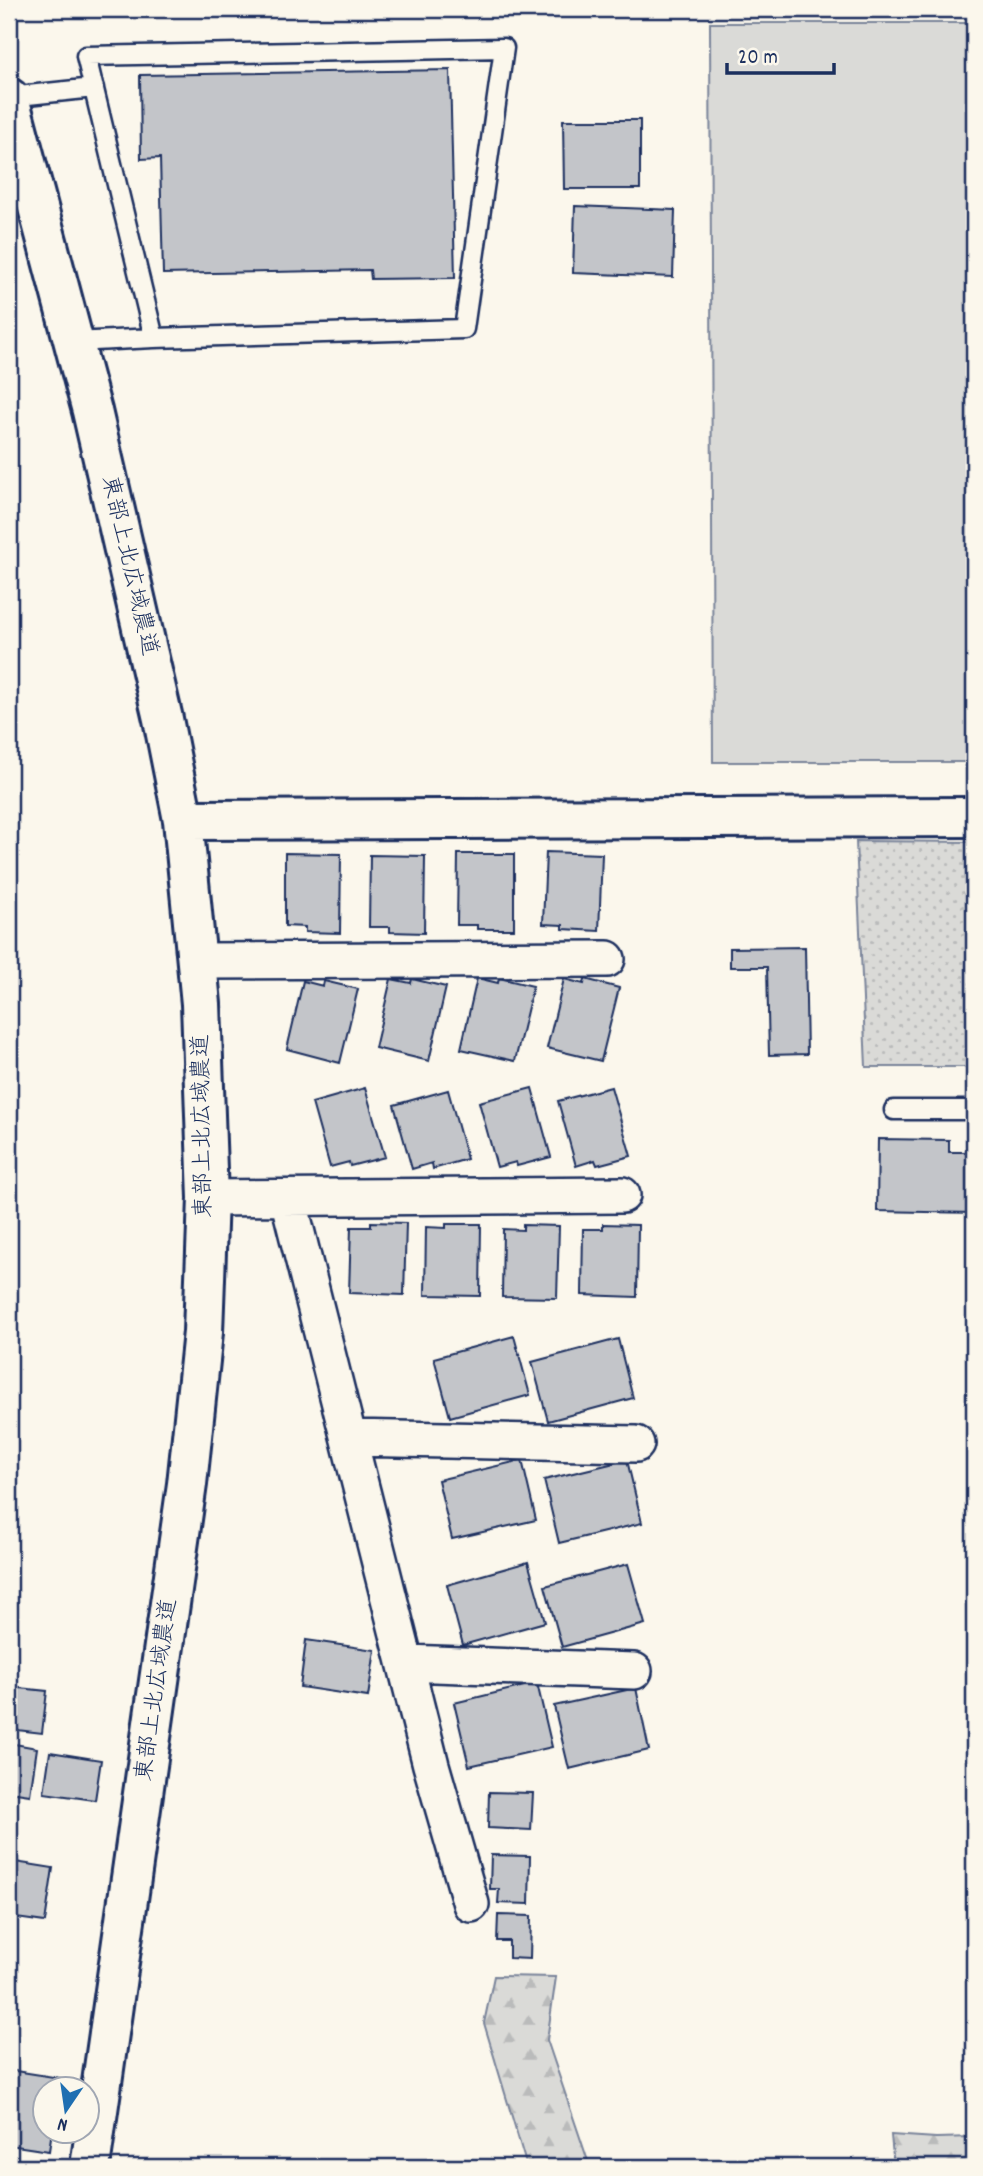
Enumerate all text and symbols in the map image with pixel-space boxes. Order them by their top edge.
scale bar [727,32,834,76]
text: 20 m [738,44,778,74]
street label: 東部上北広域農道 [91,473,165,659]
street label: 東部上北広域農道 [186,1034,222,1218]
street label: 東部上北広域農道 [129,1597,187,1783]
north arrow [32,2074,102,2144]
text: N [55,2109,71,2137]

